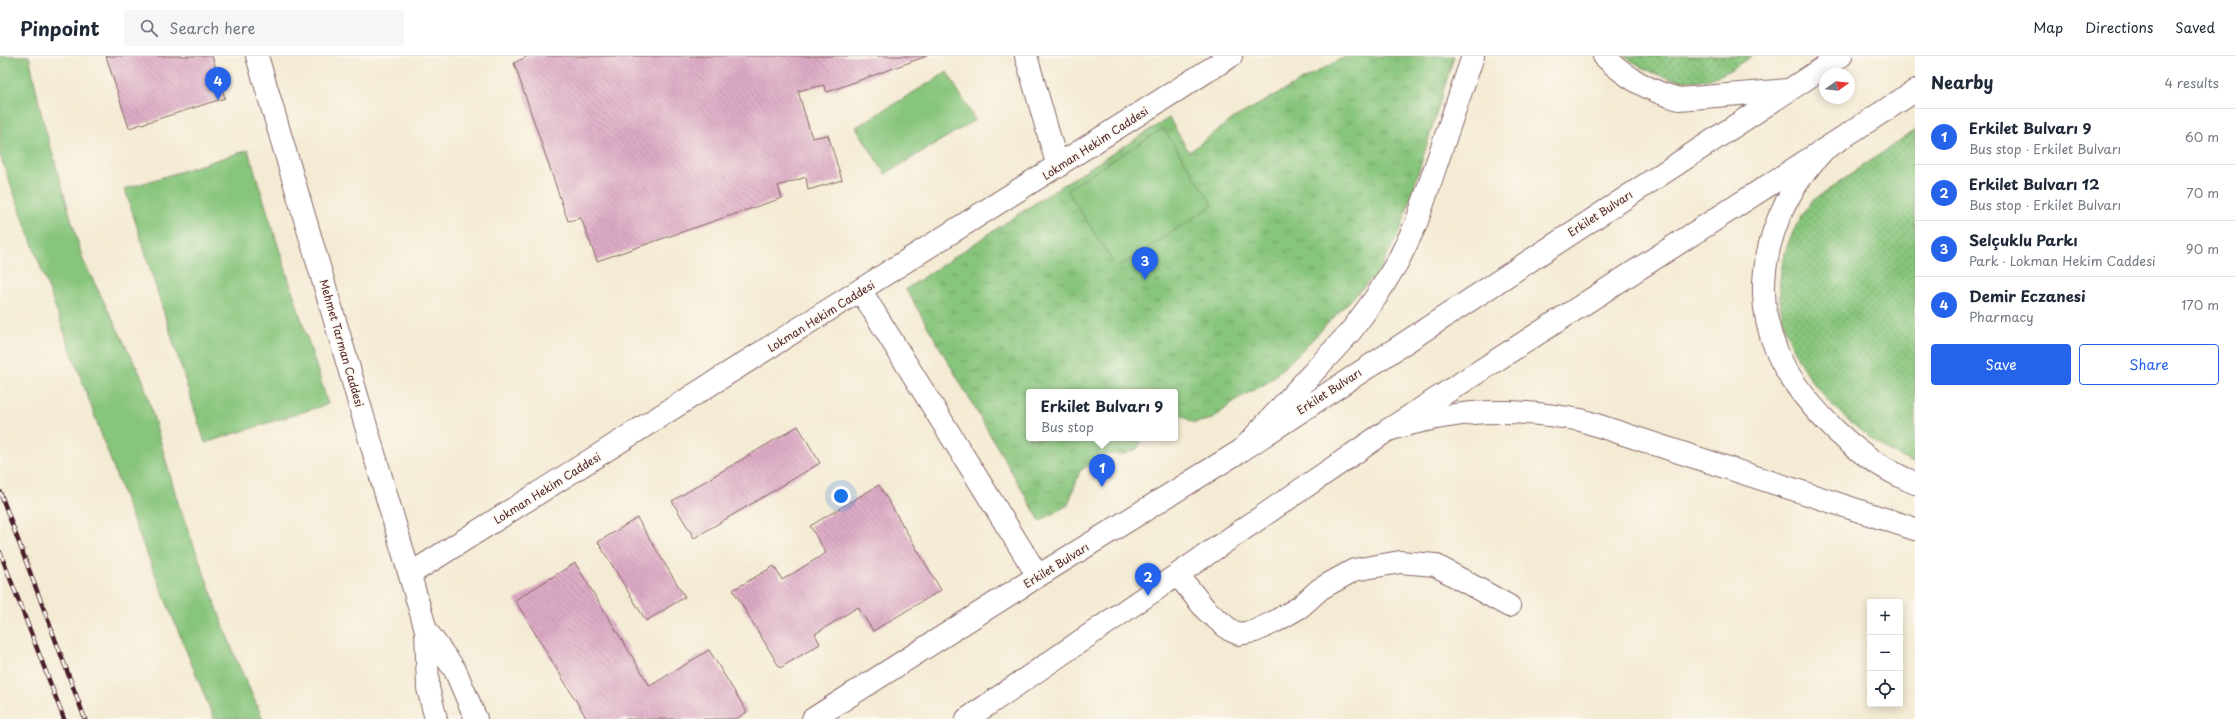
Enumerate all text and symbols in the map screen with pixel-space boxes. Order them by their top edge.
search box [124,10,404,46]
text: Pinpoint [20,14,100,42]
text: Search here [170,16,255,39]
icon: search [138,17,160,39]
text: Map [2033,17,2063,38]
text: Directions [2085,17,2153,38]
text: Saved [2175,17,2215,38]
pin: 4 [205,67,231,100]
north arrow [1819,68,1855,104]
text: Nearby [1931,69,1993,95]
text: 4 results [2165,73,2219,92]
street label: Lokman Hekim Caddesi [1039,102,1151,184]
text: Erkilet Bulvarı 9 [1969,116,2091,139]
text: 1 [1941,127,1947,146]
text: 60 m [2185,127,2219,146]
text: Bus stop · Erkilet Bulvarı [1969,139,2121,158]
text: Erkilet Bulvarı 12 [1969,172,2100,195]
text: 2 [1939,183,1949,202]
text: 70 m [2186,183,2219,202]
street label: Erkilet Bulvarı [1564,186,1636,240]
text: Bus stop · Erkilet Bulvarı [1969,195,2121,214]
text: Selçuklu Parkı [1969,228,2078,251]
text: 3 [1940,239,1948,258]
text: 90 m [2186,239,2219,258]
pin: 3 [1132,247,1158,280]
text: Park · Lokman Hekim Caddesi [1969,251,2156,270]
street label: Lokman Hekim Caddesi [764,276,878,356]
street label: Mehmet Tarman Caddesi [316,277,368,409]
text: Demir Eczanesi [1969,284,2086,307]
text: 4 [1940,295,1948,314]
text: 170 m [2181,295,2219,314]
text: Pharmacy [1969,307,2034,326]
button: Save [1931,344,2071,385]
button: Share [2079,344,2219,385]
street label: Erkilet Bulvarı [1293,364,1365,418]
popup [1026,389,1178,441]
text: Erkilet Bulvarı 9 [1041,394,1163,417]
text: Bus stop [1041,417,1094,436]
street label: Lokman Hekim Caddesi [490,448,604,528]
pin: 1 [1089,454,1115,487]
your location [831,486,851,506]
street label: Erkilet Bulvarı [1020,538,1092,592]
pin: 2 [1135,563,1161,596]
map controls [1867,599,1903,707]
button: + [1867,599,1903,635]
button: − [1867,635,1903,671]
button: locate [1867,671,1903,707]

